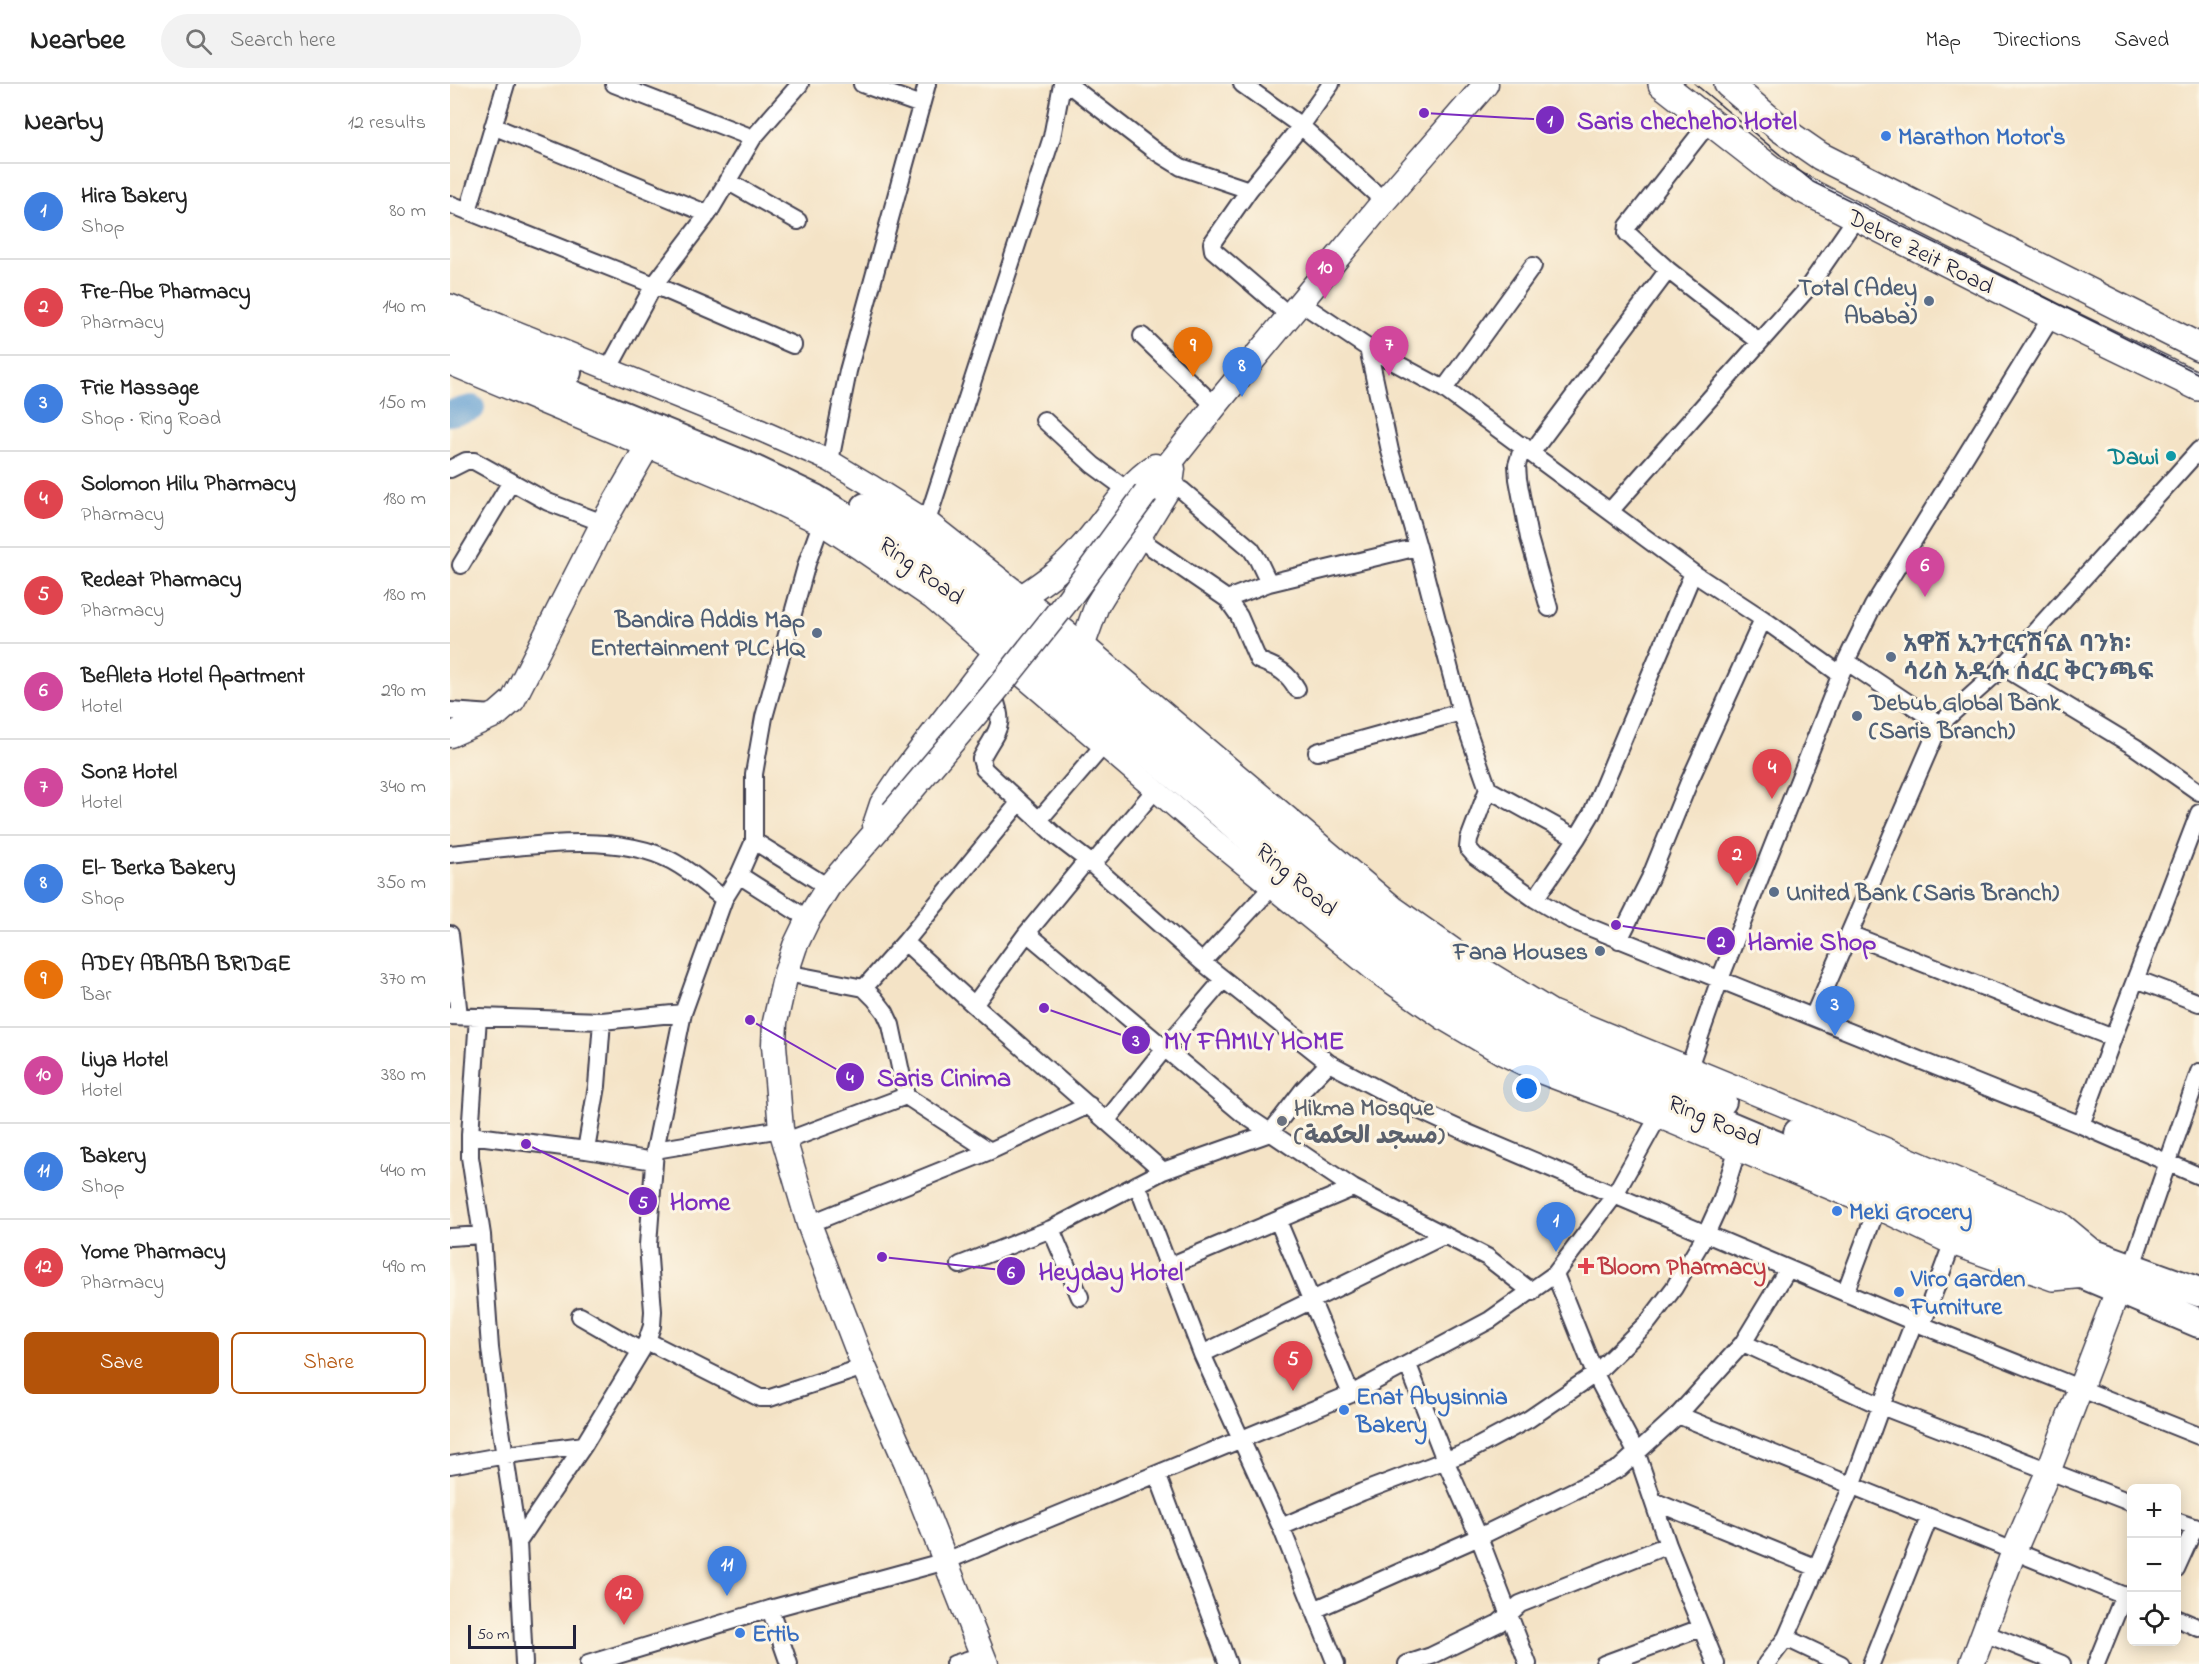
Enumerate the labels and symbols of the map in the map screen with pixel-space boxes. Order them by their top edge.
callout: Saris checheho Hotel [1535,98,1809,142]
text: Saris checheho Hotel [1577,104,1797,142]
text: 1 [1547,109,1553,135]
place label: Marathon Motor's [1898,121,2065,156]
marker: Marathon Motor's [1879,129,1893,143]
street label: Debre Zeit Road [1840,201,2000,305]
pin: 10 [1306,250,1344,299]
place label: Total (Adey Ababa) [1798,272,1917,335]
marker: Total (Adey Ababa) [1922,294,1936,308]
pin: 7 [1370,326,1408,376]
pin: 9 [1174,328,1212,377]
pin: 8 [1222,348,1262,397]
place label: Dawi [2107,441,2159,476]
marker: Dawi [2164,449,2178,463]
street label: Ring Road [870,529,971,615]
pin: 6 [1906,548,1944,597]
place label: Bandira Addis Map Entertainment PLC HQ [590,604,807,667]
marker: Bandira Addis Map Entertainment PLC HQ [810,626,824,640]
place label: አዋሽ ኢንተርናሽናል ባንክ፡ ሳሪስ አዲሱ ሰፈር ቅርንጫፍ [1903,628,2153,691]
marker: አዋሽ ኢንተርናሽናል ባንክ፡ ሳሪስ አዲሱ ሰፈር ቅርንጫፍ [1884,650,1898,664]
place label: Debub Global Bank (Saris Branch) [1868,687,2061,750]
marker: Debub Global Bank (Saris Branch) [1850,709,1864,723]
pin: 4 [1752,750,1792,799]
street label: Ring Road [1247,835,1344,927]
pin: 2 [1718,836,1756,886]
place label: United Bank (Saris Branch) [1786,877,2059,912]
marker: United Bank (Saris Branch) [1767,885,1781,899]
callout: Hamie Shop [1706,919,1889,963]
text: Hamie Shop [1748,925,1876,963]
text: 2 [1716,930,1726,956]
place label: Fana Houses [1452,936,1588,971]
marker: Fana Houses [1593,944,1607,958]
pin: 3 [1816,986,1854,1036]
callout: MY FAMILY HOME [1121,1018,1356,1062]
text: MY FAMILY HOME [1164,1024,1345,1062]
text: 3 [1131,1029,1140,1055]
callout: Saris Cinima [835,1055,1023,1099]
text: Saris Cinima [877,1061,1011,1099]
text: 4 [846,1066,854,1092]
your location [1512,1074,1541,1103]
street label: Ring Road [1662,1087,1767,1158]
place label: Hikma Mosque (مسجد الحكمة) [1294,1092,1445,1155]
marker: Hikma Mosque (مسجد الحكمة) [1275,1114,1289,1128]
callout: Home [628,1179,742,1223]
text: Home [670,1185,732,1223]
text: 5 [638,1191,649,1217]
place label: Meki Grocery [1849,1196,1972,1232]
pin: 1 [1536,1202,1576,1252]
marker: Meki Grocery [1830,1204,1844,1218]
callout: Heyday Hotel [996,1249,1195,1293]
place label: Bloom Pharmacy [1597,1251,1766,1287]
text: Heyday Hotel [1039,1255,1183,1293]
marker: Bloom Pharmacy [1579,1259,1593,1273]
text: 6 [1007,1261,1015,1287]
place label: Viro Garden Furniture [1910,1263,2025,1326]
marker: Viro Garden Furniture [1892,1285,1906,1299]
pin: 5 [1274,1342,1312,1391]
place label: Enat Abysinnia Bakery [1355,1381,1508,1445]
marker: Enat Abysinnia Bakery [1337,1403,1351,1417]
pin: 11 [708,1546,746,1596]
pin: 12 [604,1576,644,1625]
place label: Ertib [752,1618,799,1653]
scale bar [468,1622,576,1650]
marker: Ertib [733,1626,747,1640]

